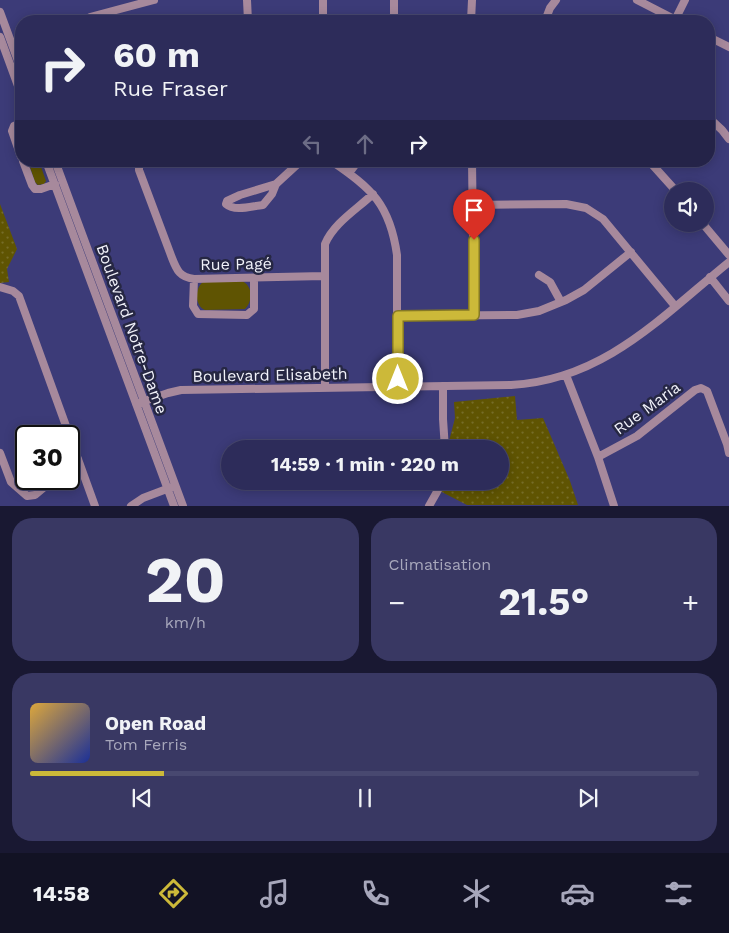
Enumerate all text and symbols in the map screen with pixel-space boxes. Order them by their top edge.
text: 60 m [113,34,200,76]
icon: right [30,35,95,100]
text: Rue Fraser [113,76,228,101]
icon: left [298,130,326,158]
icon: ahead [351,130,379,158]
icon: right [404,130,432,158]
map controls [664,182,714,232]
button: sound [664,182,714,232]
pin [453,189,495,240]
icon: arrive [460,196,488,224]
street label: Boulevard Notre-Dame [92,242,172,416]
street label: Rue Pagé [200,254,272,274]
position arrow [371,352,423,404]
street label: Boulevard Elisabeth [192,364,348,386]
street label: Rue Maria [610,378,684,438]
speed limit sign: 30 [15,425,80,490]
text: 14:59 · 1 min · 220 m [271,453,459,476]
text: 20 [145,542,226,618]
text: Climatisation [389,555,491,574]
text: 21.5° [498,580,589,624]
text: − [389,586,405,619]
text: + [682,586,699,619]
text: km/h [165,613,206,632]
text: Open Road [105,712,206,735]
text: Tom Ferris [105,735,187,754]
icon: previous [128,784,156,812]
icon: pause [351,784,379,812]
icon: next [574,784,602,812]
icon: directions [156,876,191,911]
icon: music [257,876,292,911]
icon: phone [358,876,393,911]
icon: climate [459,876,494,911]
icon: car [560,876,595,911]
icon: filters [661,876,696,911]
text: 14:58 [33,881,90,906]

